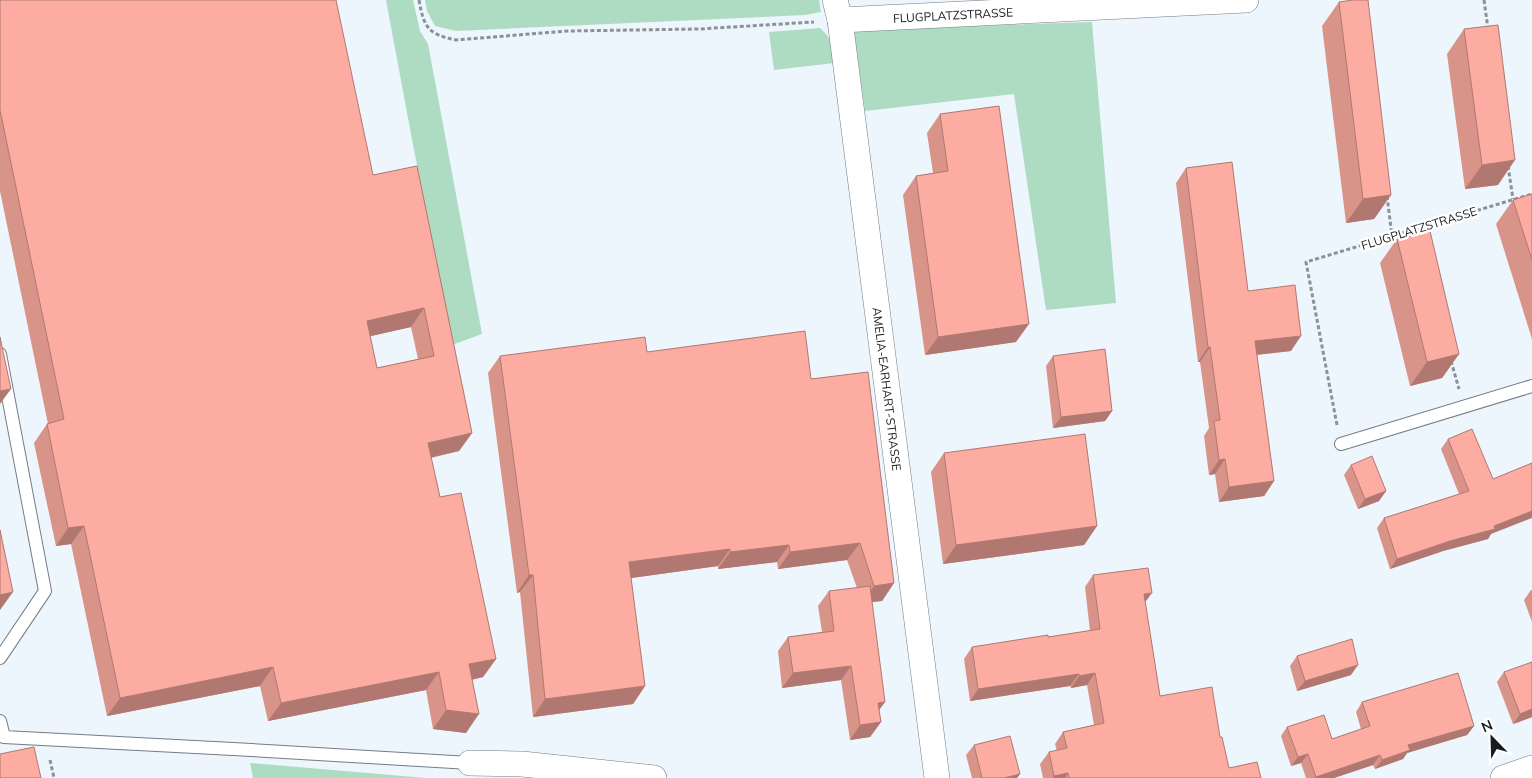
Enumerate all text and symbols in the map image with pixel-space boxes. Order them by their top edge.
street label: FLUGPLATZSTRASSE [893,4,1013,26]
street label: FLUGPLATZSTRASSE [1359,203,1479,253]
street label: AMELIA-EARHART-STRASSE [870,306,904,472]
north arrow [1467,713,1517,763]
text: N [1479,716,1495,736]

